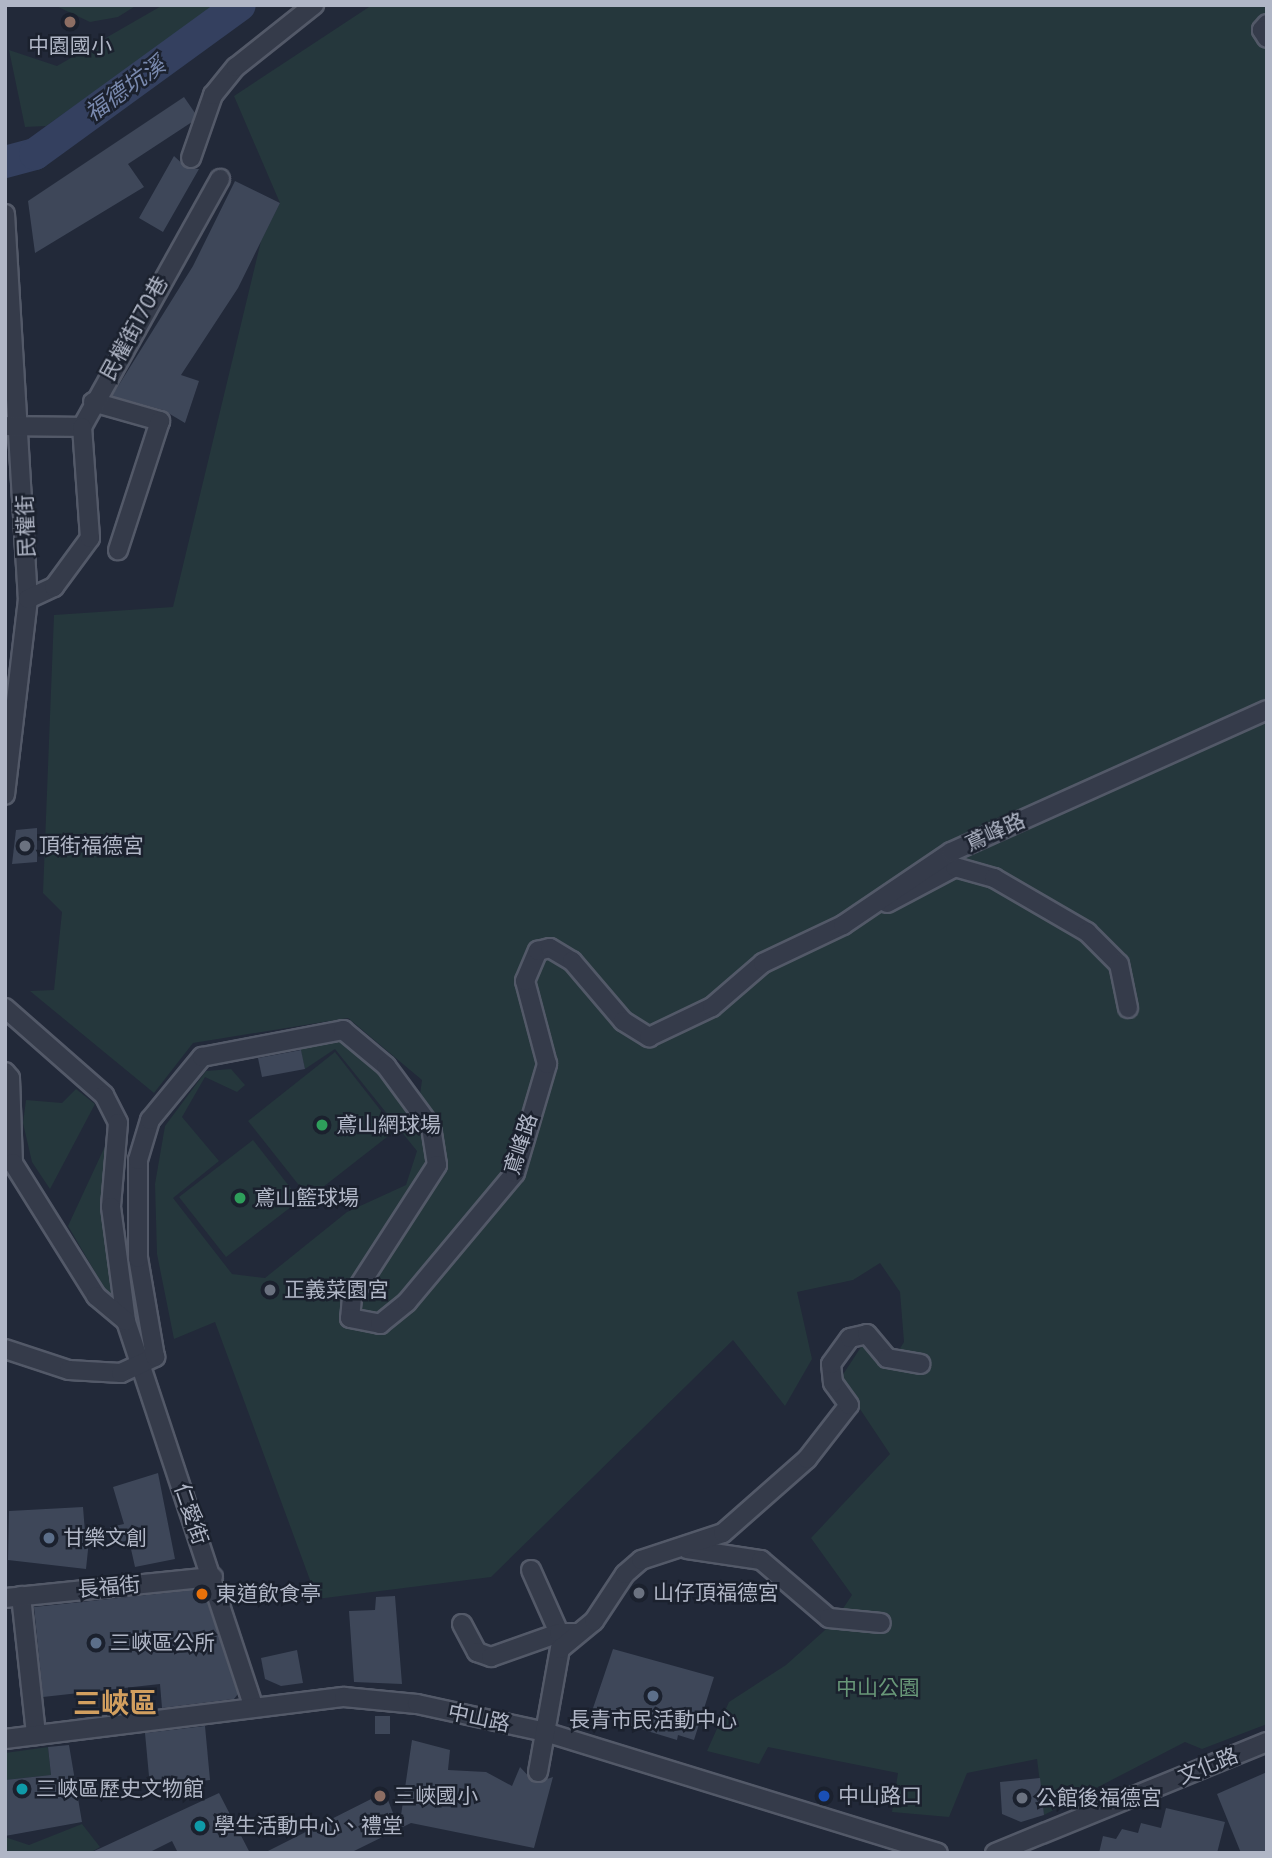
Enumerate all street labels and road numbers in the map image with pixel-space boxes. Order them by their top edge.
street label: 民權街170巷 [95,271,173,385]
street label: 民權街 [12,494,40,558]
street label: 鳶峰路 [961,808,1029,856]
street label: 鳶峰路 [499,1110,543,1178]
street label: 仁愛街 [169,1480,213,1548]
street label: 長福街 [77,1572,141,1602]
street label: 中山路 [446,1699,512,1737]
street label: 文化路 [1174,1743,1242,1789]

